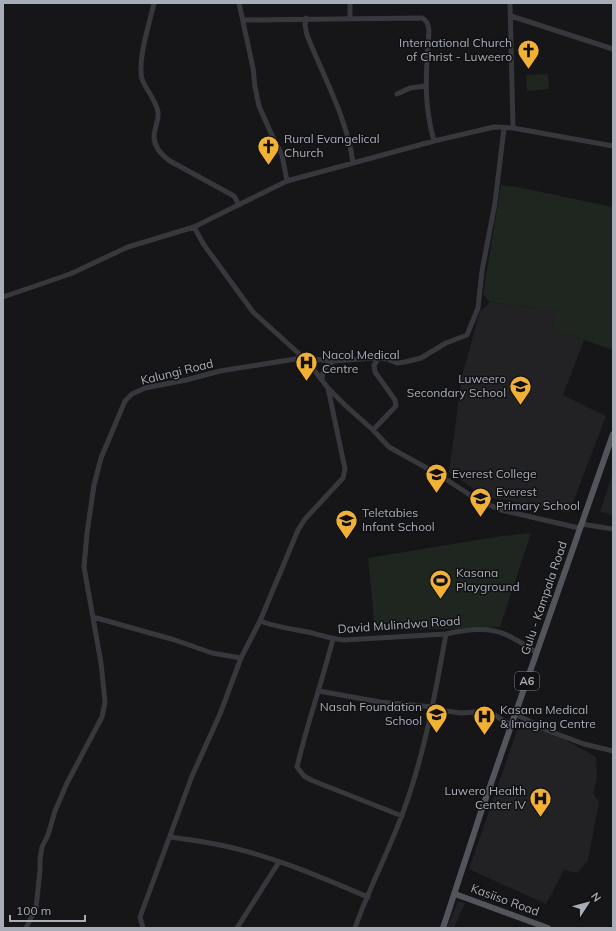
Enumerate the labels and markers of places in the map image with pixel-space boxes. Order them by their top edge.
place label: International Church of Christ - Luweero [399,35,512,64]
church icon: International Church of Christ - Luweero [515,37,541,70]
place label: Rural Evangelical Church [284,131,380,160]
church icon: Rural Evangelical Church [256,133,282,166]
place label: Nacol Medical Centre [322,347,400,376]
hospital icon: Nacol Medical Centre [294,349,320,382]
place label: Luweero Secondary School [407,371,506,400]
school or university icon: Luweero Secondary School [508,373,534,406]
school or university icon: Everest College [424,461,450,494]
place label: Everest College [452,466,536,481]
place label: Everest Primary School [496,484,580,513]
school or university icon: Everest Primary School [467,486,493,519]
place label: Teletabies Infant School [362,505,435,534]
school or university icon: Teletabies Infant School [333,507,359,540]
place label: Kasana Playground [456,565,520,594]
sports icon: Kasana Playground [428,567,454,600]
place label: Nasah Foundation School [320,699,422,728]
school or university icon: Nasah Foundation School [424,701,450,734]
place label: Kasana Medical & Imaging Centre [500,702,596,731]
hospital icon: Kasana Medical & Imaging Centre [471,704,497,737]
place label: Luwero Health Center IV [445,783,527,812]
hospital icon: Luwero Health Center IV [528,785,554,818]

